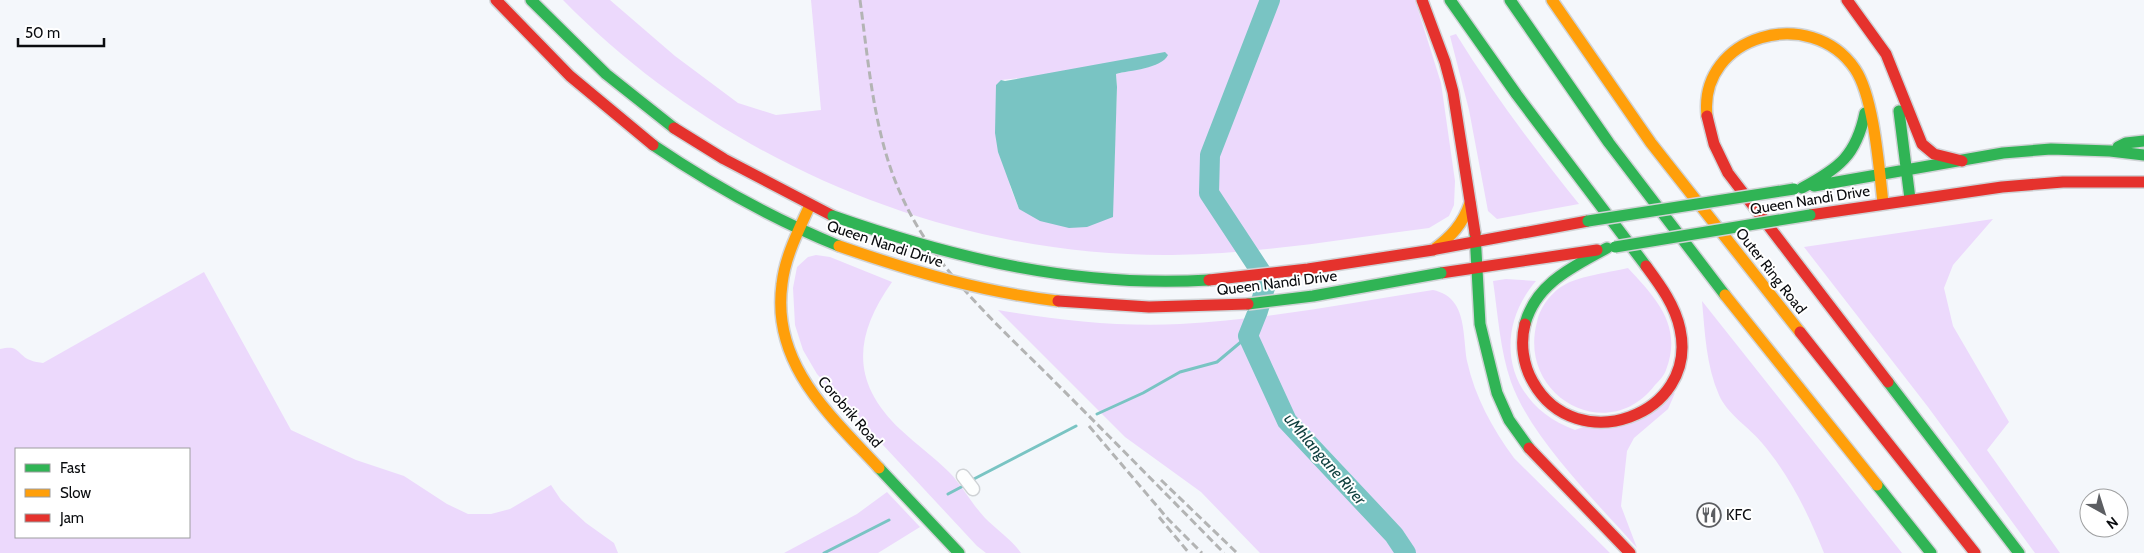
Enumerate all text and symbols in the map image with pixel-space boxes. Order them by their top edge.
scale bar [18,15,104,47]
text: 50 m [25,24,60,42]
street label: Queen Nandi Drive [1749,182,1871,218]
street label: Queen Nandi Drive [825,217,946,271]
street label: Outer Ring Road [1732,224,1810,318]
street label: Queen Nandi Drive [1216,267,1338,299]
street label: Corobrik Road [814,373,886,451]
water label: uMhlangane River [1280,410,1370,509]
legend [15,448,190,538]
text: Fast [60,459,85,477]
text: Slow [60,484,91,502]
north arrow [2079,488,2129,538]
restaurant icon: KFC [1696,502,1722,528]
place label: KFC [1726,506,1751,524]
text: Jam [59,509,84,527]
text: N [2103,513,2122,533]

